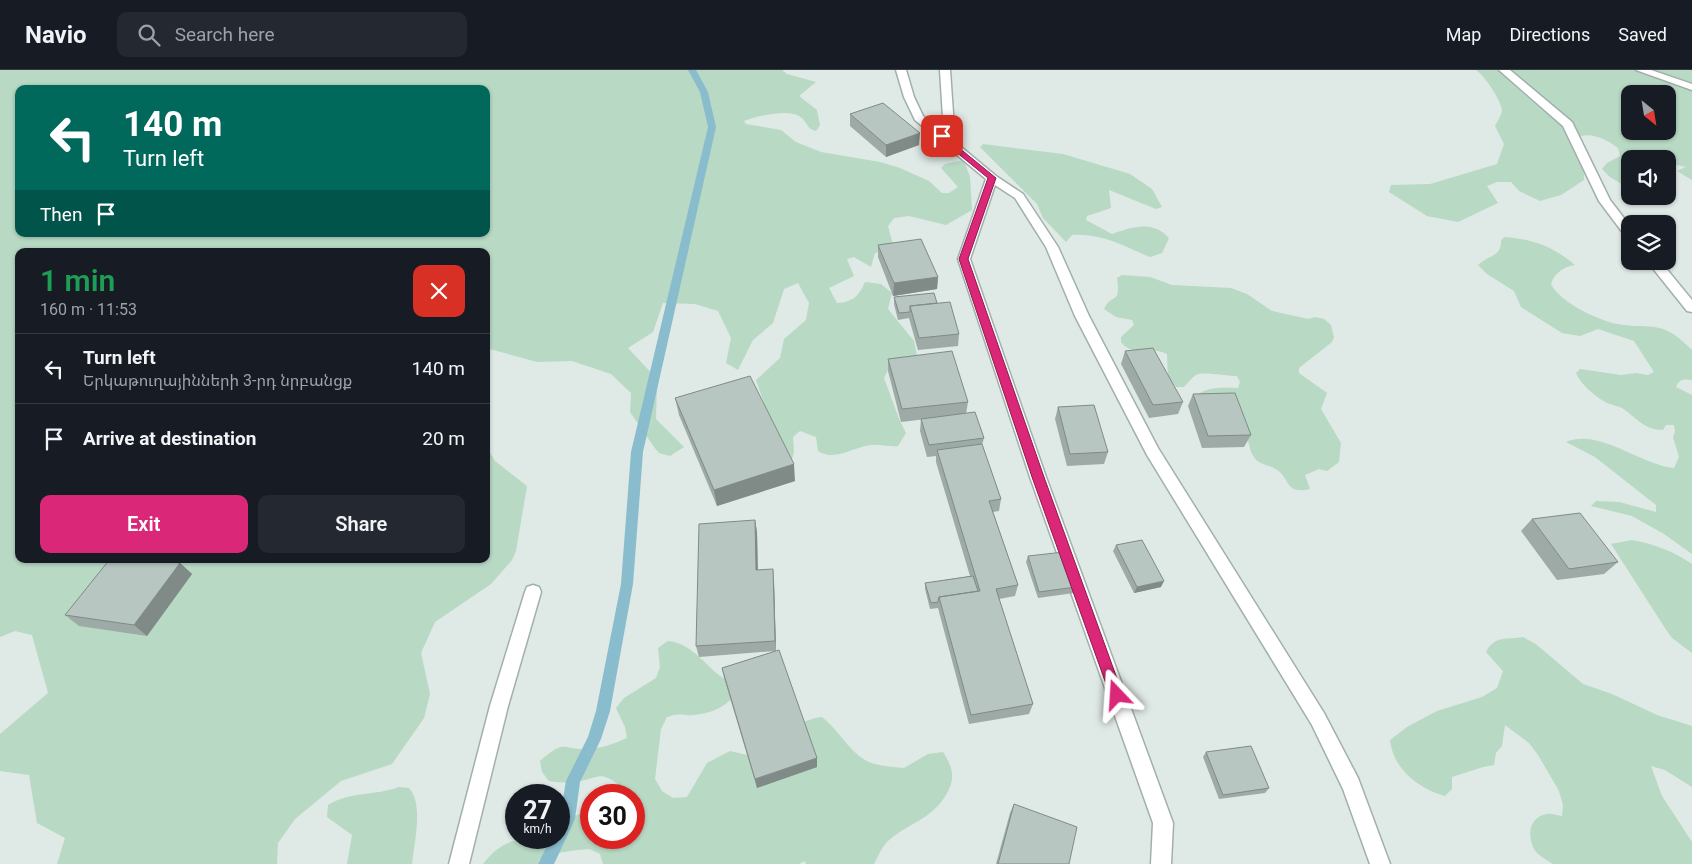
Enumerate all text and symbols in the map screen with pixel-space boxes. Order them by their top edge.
search box [117,12,467,57]
text: Navio [25,21,87,49]
icon: search [135,21,163,49]
text: Search here [175,23,275,46]
text: Map [1446,24,1481,45]
text: Directions [1509,24,1590,45]
text: Saved [1618,24,1667,45]
north arrow [1621,85,1676,140]
map controls [1621,85,1676,270]
text: 140 m [123,104,222,145]
icon: left [40,105,105,170]
pin [921,115,963,157]
icon: arrive [928,122,956,150]
text: Turn left [123,146,204,171]
button: sound [1621,150,1676,205]
icon: arrive [92,200,120,228]
text: Then [40,203,82,226]
button: layers [1621,215,1676,270]
text: 1 min [40,263,115,298]
button: close [413,265,465,317]
text: 160 m · 11:53 [40,300,137,319]
text: Turn left [83,346,156,369]
icon: left [40,355,68,383]
text: 140 m [412,357,465,380]
text: Երկաթուղայինների 3-րդ նրբանցք [83,371,352,390]
icon: arrive [40,425,68,453]
text: Arrive at destination [83,427,256,450]
text: 20 m [422,427,465,450]
button: Exit [40,495,248,553]
button: Share [258,495,465,553]
position arrow [1090,668,1142,720]
speed limit sign: 30 [580,784,645,849]
text: 27 [523,796,552,825]
text: km/h [523,822,552,836]

